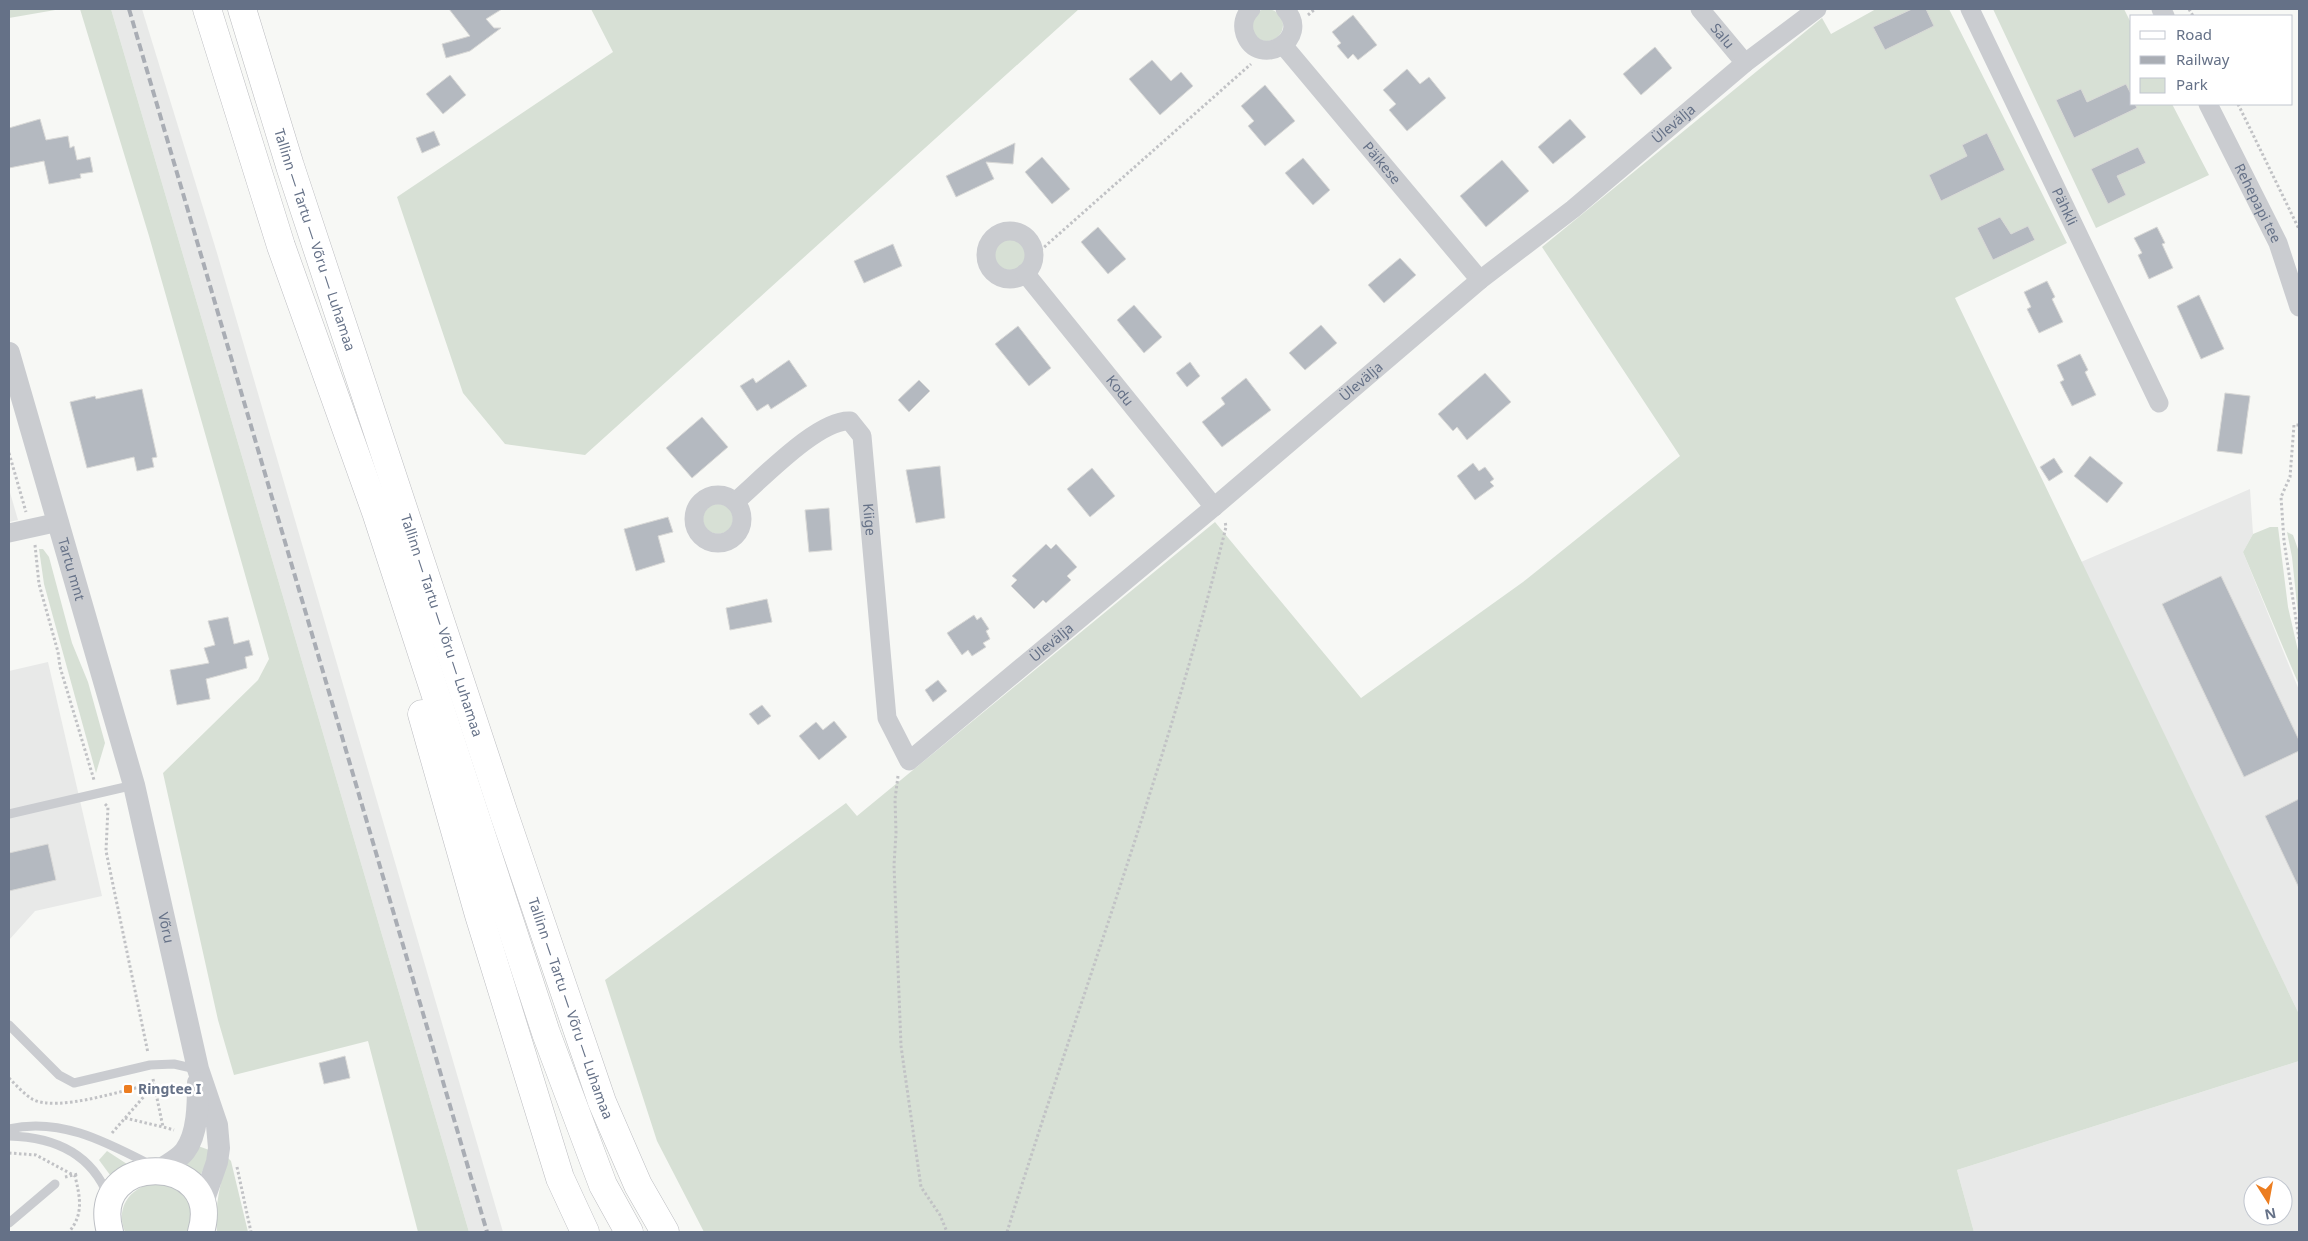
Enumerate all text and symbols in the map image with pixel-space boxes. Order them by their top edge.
legend [2130,15,2293,105]
street label: Salu [1707,19,1739,52]
text: Road [2176,24,2212,44]
text: Railway [2176,49,2230,69]
text: Park [2176,74,2208,94]
street label: Ülevälja [1647,99,1699,147]
street label: Tallinn — Tartu — Võru — Luhamaa [270,126,360,353]
street label: Päikese [1359,137,1406,188]
street label: Rehepapi tee [2230,160,2286,246]
street label: Pähkli [2048,184,2082,228]
street label: Ülevälja [1335,357,1387,405]
street label: Kodu [1102,371,1138,410]
street label: Kiige [859,502,881,537]
street label: Tallinn — Tartu — Võru — Luhamaa [397,512,488,739]
street label: Tartu mnt [54,535,90,603]
street label: Ülevälja [1025,618,1077,666]
street label: Tallinn — Tartu — Võru — Luhamaa [524,895,618,1122]
street label: Võru [154,910,179,945]
place label: Ringtee I [138,1079,201,1098]
marker: Ringtee I [122,1083,134,1095]
north arrow [2243,1176,2293,1226]
text: N [2263,1204,2278,1225]

